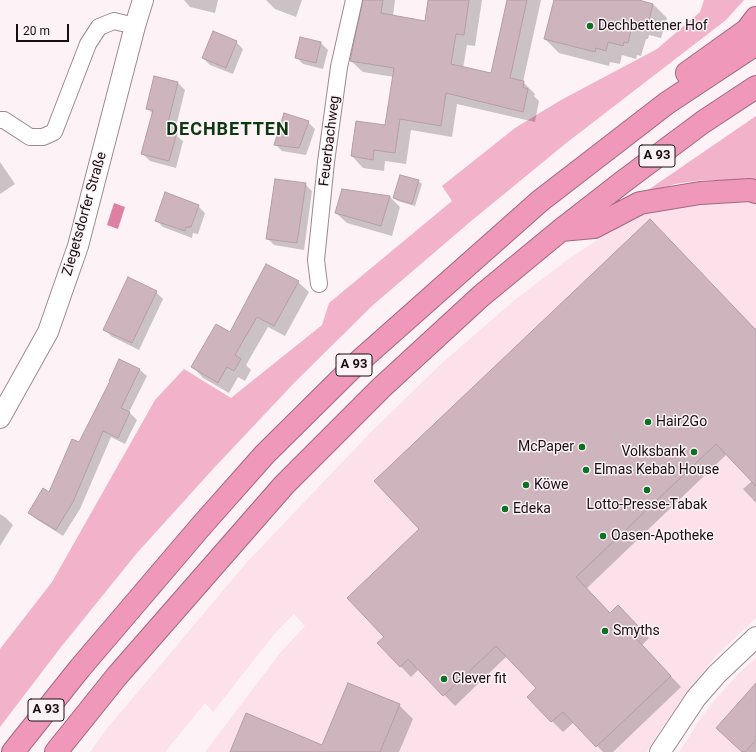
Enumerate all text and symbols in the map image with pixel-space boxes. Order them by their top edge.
scale bar [18,16,71,42]
place label: Dechbettener Hof [598,18,708,34]
marker: Dechbettener Hof [585,21,595,31]
text: 20 m [23,24,50,38]
street label: Feuerbachweg [316,95,344,187]
district label: DECHBETTEN [166,119,290,141]
road number: A 93 [639,145,675,167]
street label: Ziegetsdorfer Straße [59,150,111,278]
road number: A 93 [336,354,372,376]
place label: Hair2Go [656,414,707,430]
marker: Hair2Go [643,417,653,427]
place label: McPaper [518,439,574,455]
marker: McPaper [577,442,587,452]
place label: Volksbank [621,444,686,460]
marker: Volksbank [689,447,699,457]
place label: Elmas Kebab House [594,462,719,478]
marker: Elmas Kebab House [581,465,591,475]
place label: Köwe [534,477,569,493]
marker: Köwe [521,480,531,490]
marker: Lotto-Presse-Tabak [642,485,652,495]
place label: Lotto-Presse-Tabak [587,497,707,513]
place label: Edeka [513,501,551,517]
marker: Edeka [500,504,510,514]
place label: Oasen-Apotheke [611,528,714,544]
marker: Oasen-Apotheke [598,531,608,541]
place label: Smyths [613,623,660,639]
marker: Smyths [600,626,610,636]
place label: Clever fit [452,671,507,687]
marker: Clever fit [439,674,449,684]
road number: A 93 [28,699,64,721]

